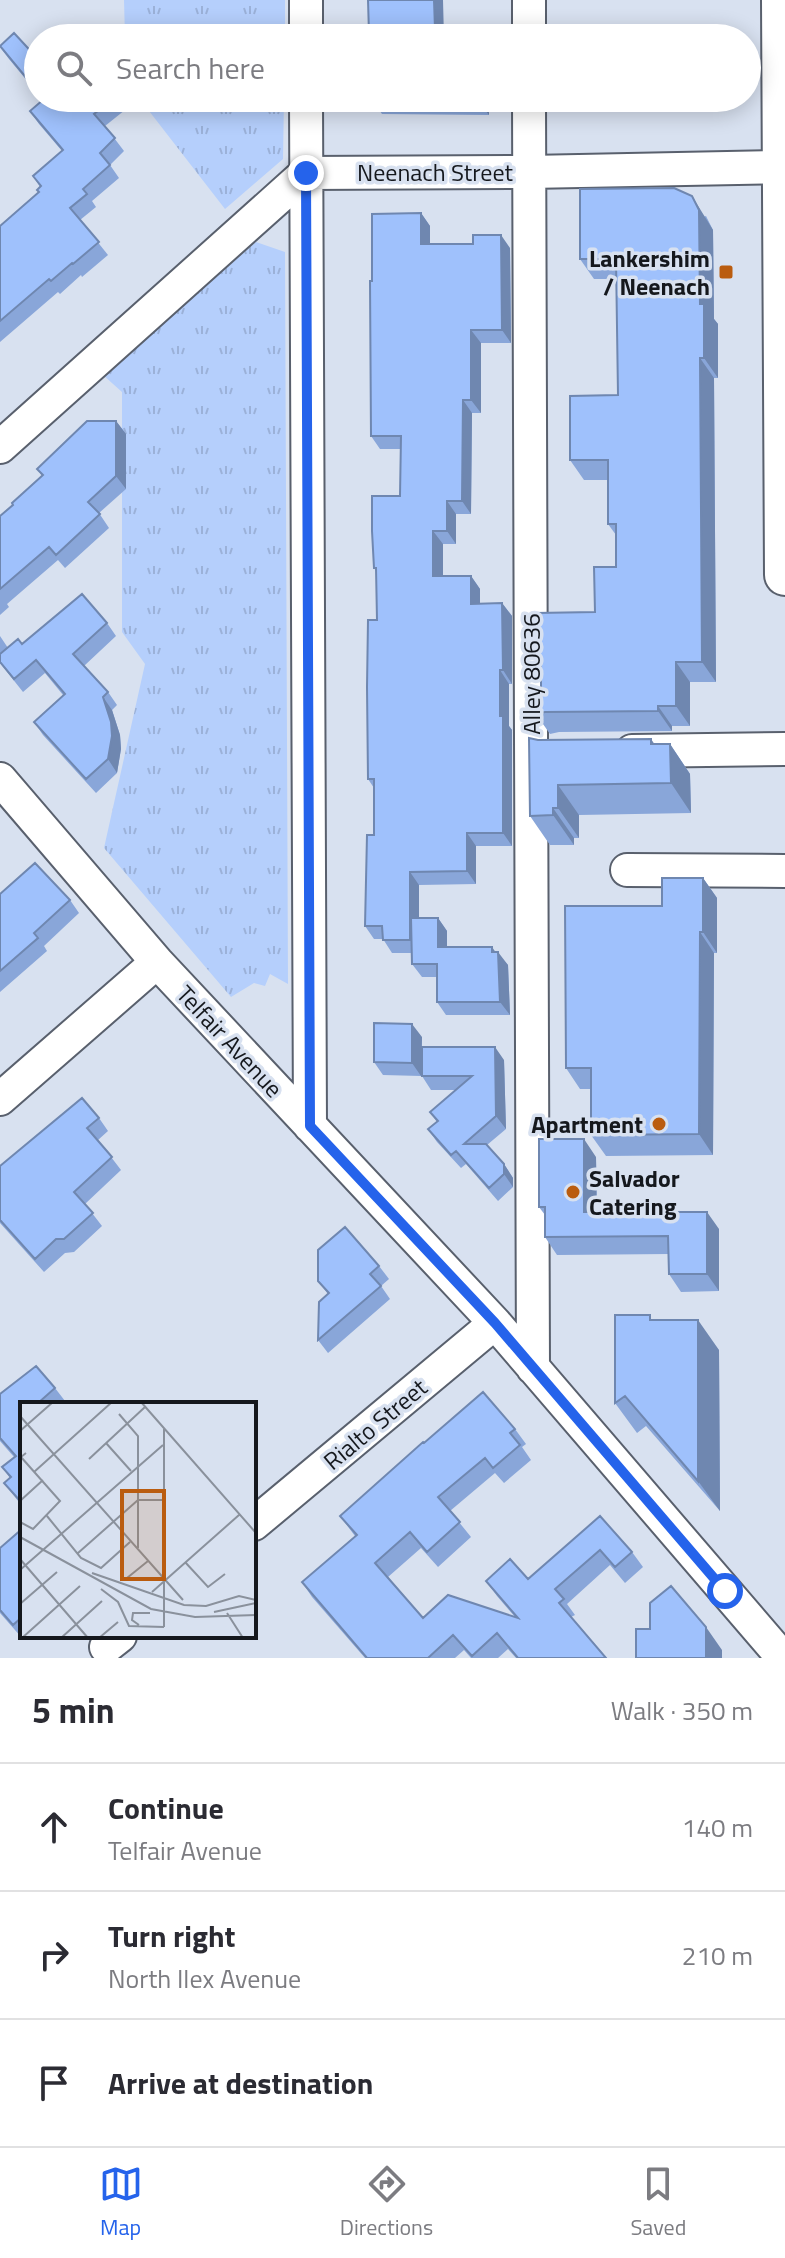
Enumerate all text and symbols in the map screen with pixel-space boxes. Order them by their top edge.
search box [24,24,761,112]
text: Search here [116,45,265,91]
icon: search [52,46,96,90]
street label: Neenach Street [357,154,513,190]
route end [288,155,324,191]
place label: Lankershim / Neenach [589,240,710,304]
marker: Lankershim / Neenach [717,263,735,281]
street label: Alley 80636 [513,613,549,735]
street label: Telfair Avenue [168,977,292,1105]
place label: Apartment [531,1106,643,1142]
marker: Apartment [650,1115,668,1133]
place label: Salvador Catering [589,1160,680,1224]
marker: Salvador Catering [564,1183,582,1201]
street label: Rialto Street [315,1369,435,1478]
inset map [20,1402,256,1638]
route start [707,1573,743,1609]
text: 5 min [32,1684,115,1736]
text: Walk · 350 m [611,1691,753,1730]
text: Continue [108,1785,224,1831]
icon: ahead [32,1805,76,1849]
text: 140 m [682,1808,753,1847]
text: Telfair Avenue [108,1831,262,1870]
text: Turn right [108,1913,236,1959]
icon: right [32,1933,76,1977]
text: 210 m [682,1936,753,1975]
text: North Ilex Avenue [108,1959,301,1998]
text: Arrive at destination [108,2060,373,2106]
icon: arrive [32,2061,76,2105]
tab: Map [99,2162,143,2244]
tab: Directions [340,2162,433,2244]
tab: Saved [630,2162,686,2244]

